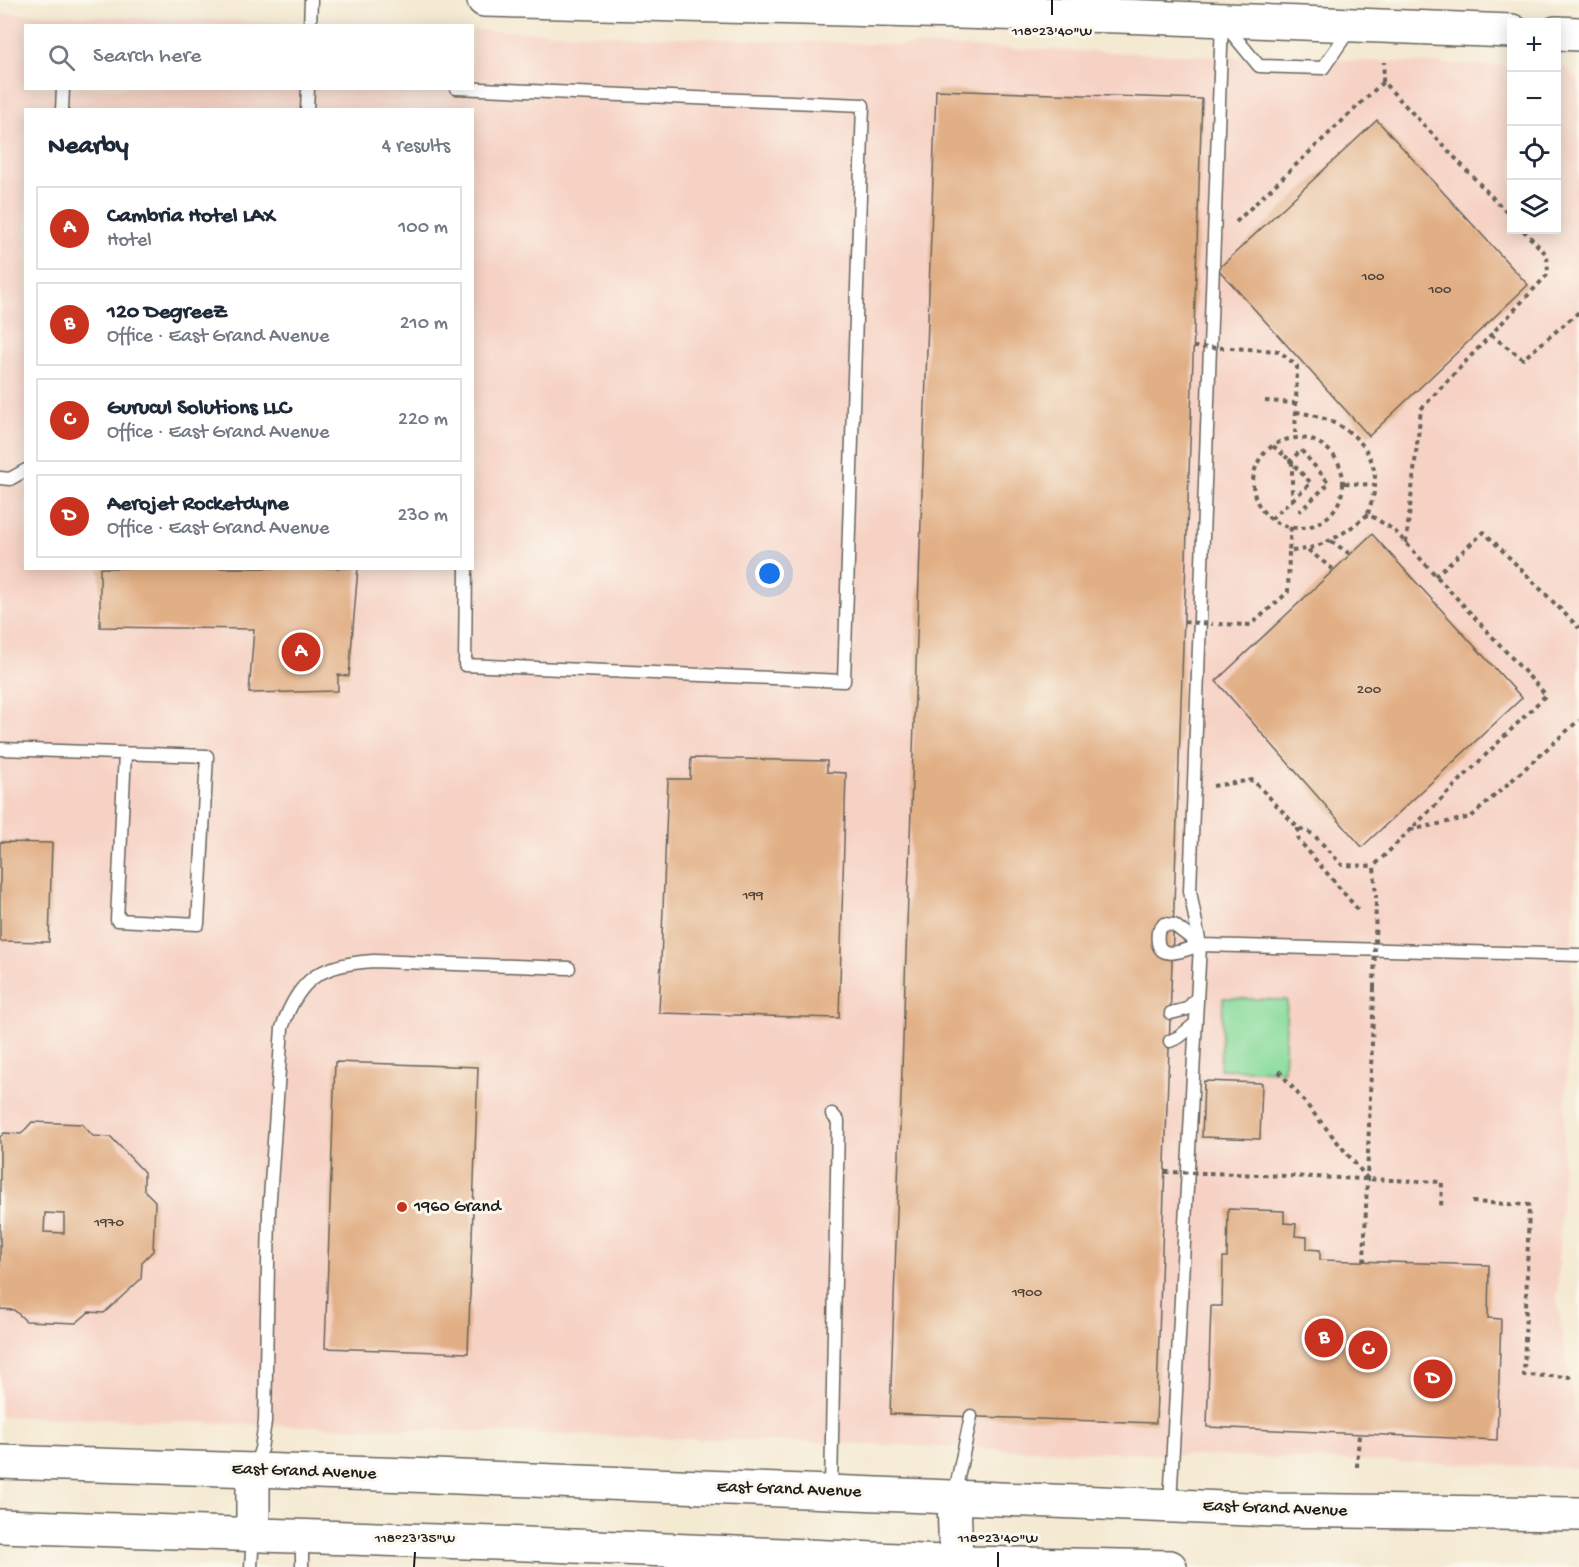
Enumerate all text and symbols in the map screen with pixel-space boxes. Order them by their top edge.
map controls [1507,18,1561,234]
button: + [1507,18,1561,72]
text: 118°23'40"W [1011,23,1093,41]
search box [24,24,474,90]
icon: search [45,41,78,74]
text: Search here [93,44,201,70]
button: − [1507,72,1561,126]
button: locate [1507,126,1561,180]
text: Nearby [48,132,129,163]
text: 4 results [382,136,450,159]
button: layers [1507,180,1561,234]
text: Cambria Hotel LAX [107,204,275,230]
text: A [64,217,75,240]
text: 100 m [398,217,448,240]
text: Hotel [107,230,152,253]
house number: 100 [1360,268,1385,286]
house number: 100 [1427,281,1452,299]
text: 120 DegreeZ [107,300,227,326]
text: B [64,313,75,336]
text: 210 m [400,313,448,336]
text: Office · East Grand Avenue [107,326,329,349]
text: Gurucul Solutions LLC [107,396,291,422]
text: C [64,409,75,432]
text: 220 m [398,409,448,432]
text: Office · East Grand Avenue [107,422,329,445]
text: Aerojet Rocketdyne [107,492,289,518]
text: D [63,505,76,528]
text: 230 m [398,505,448,528]
text: Office · East Grand Avenue [107,518,329,541]
your location [755,559,784,588]
pin: A [282,630,320,674]
house number: 200 [1357,681,1382,699]
house number: 199 [741,887,764,905]
place label: 1960 Grand [413,1197,502,1218]
marker: 1960 Grand [395,1200,409,1214]
house number: 1970 [93,1214,124,1232]
house number: 1900 [1011,1284,1043,1302]
pin: B [1304,1316,1344,1360]
pin: C [1348,1328,1388,1372]
pin: D [1414,1356,1452,1402]
street label: East Grand Avenue [231,1459,377,1485]
street label: East Grand Avenue [716,1477,862,1503]
street label: East Grand Avenue [1202,1496,1348,1522]
text: 118°23'35"W [374,1530,456,1548]
text: 118°23'40"W [957,1530,1039,1548]

